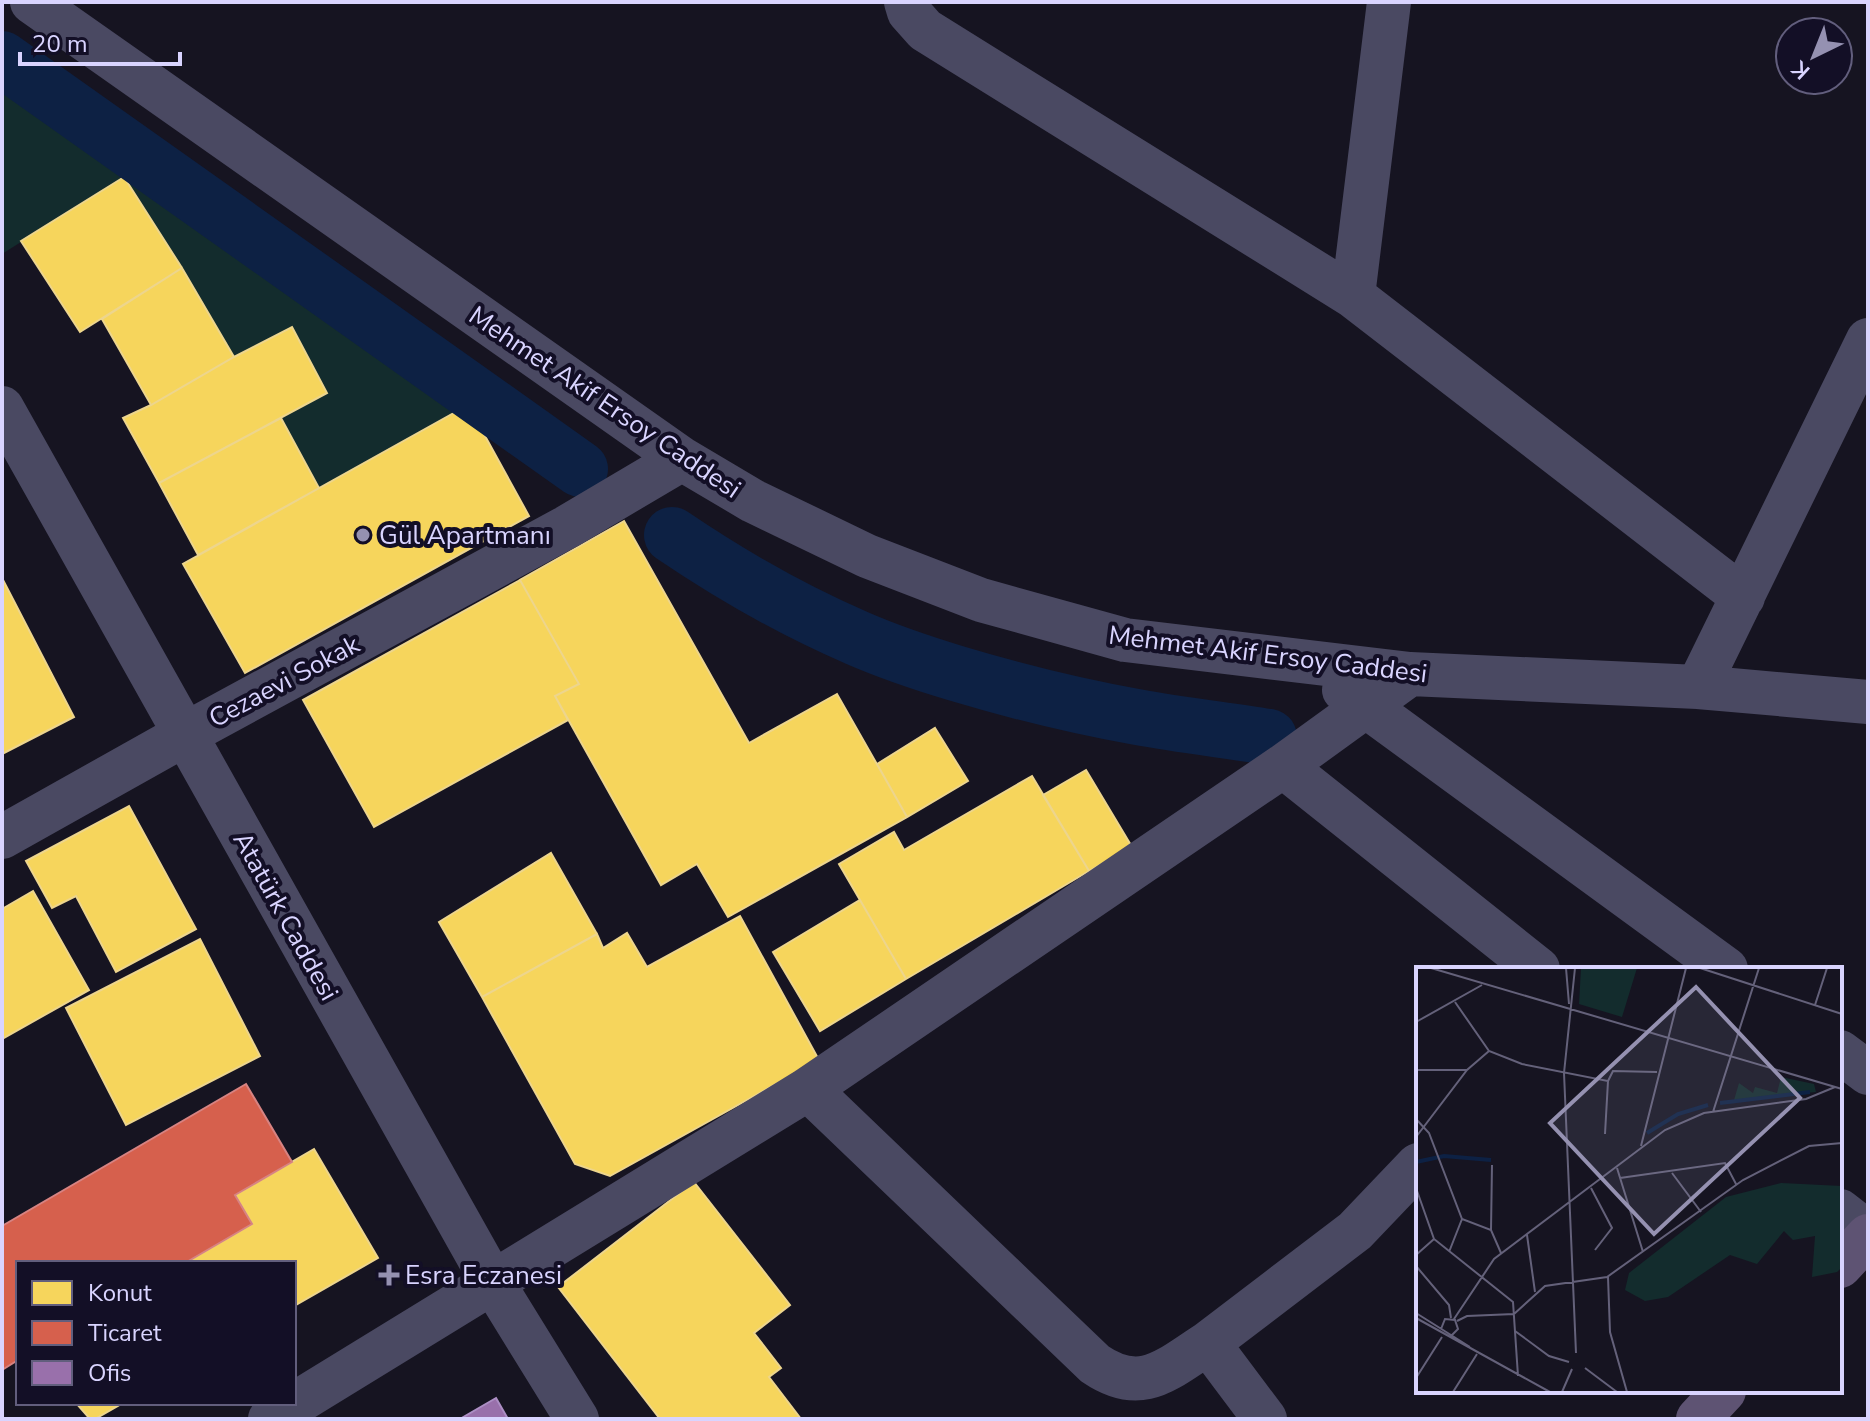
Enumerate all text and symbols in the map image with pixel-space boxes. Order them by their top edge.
scale bar [20,16,180,66]
north arrow [1774,16,1854,96]
text: 20 m [32,28,88,60]
text: K [1784,53,1817,86]
street label: Mehmet Akif Ersoy Caddesi [462,298,747,507]
place label: Gül Apartmanı [379,518,551,553]
marker: Gül Apartmanı [354,526,372,544]
street label: Mehmet Akif Ersoy Caddesi [1107,618,1429,691]
street label: Cezaevi Sokak [203,627,367,736]
street label: Atatürk Caddesi [225,826,346,1007]
inset map [1416,967,1842,1393]
place label: Esra Eczanesi [405,1258,562,1293]
legend [16,1261,296,1405]
marker: Esra Eczanesi [380,1266,398,1284]
text: Konut [88,1277,152,1309]
text: Ticaret [88,1317,162,1349]
text: Ofis [88,1357,131,1389]

